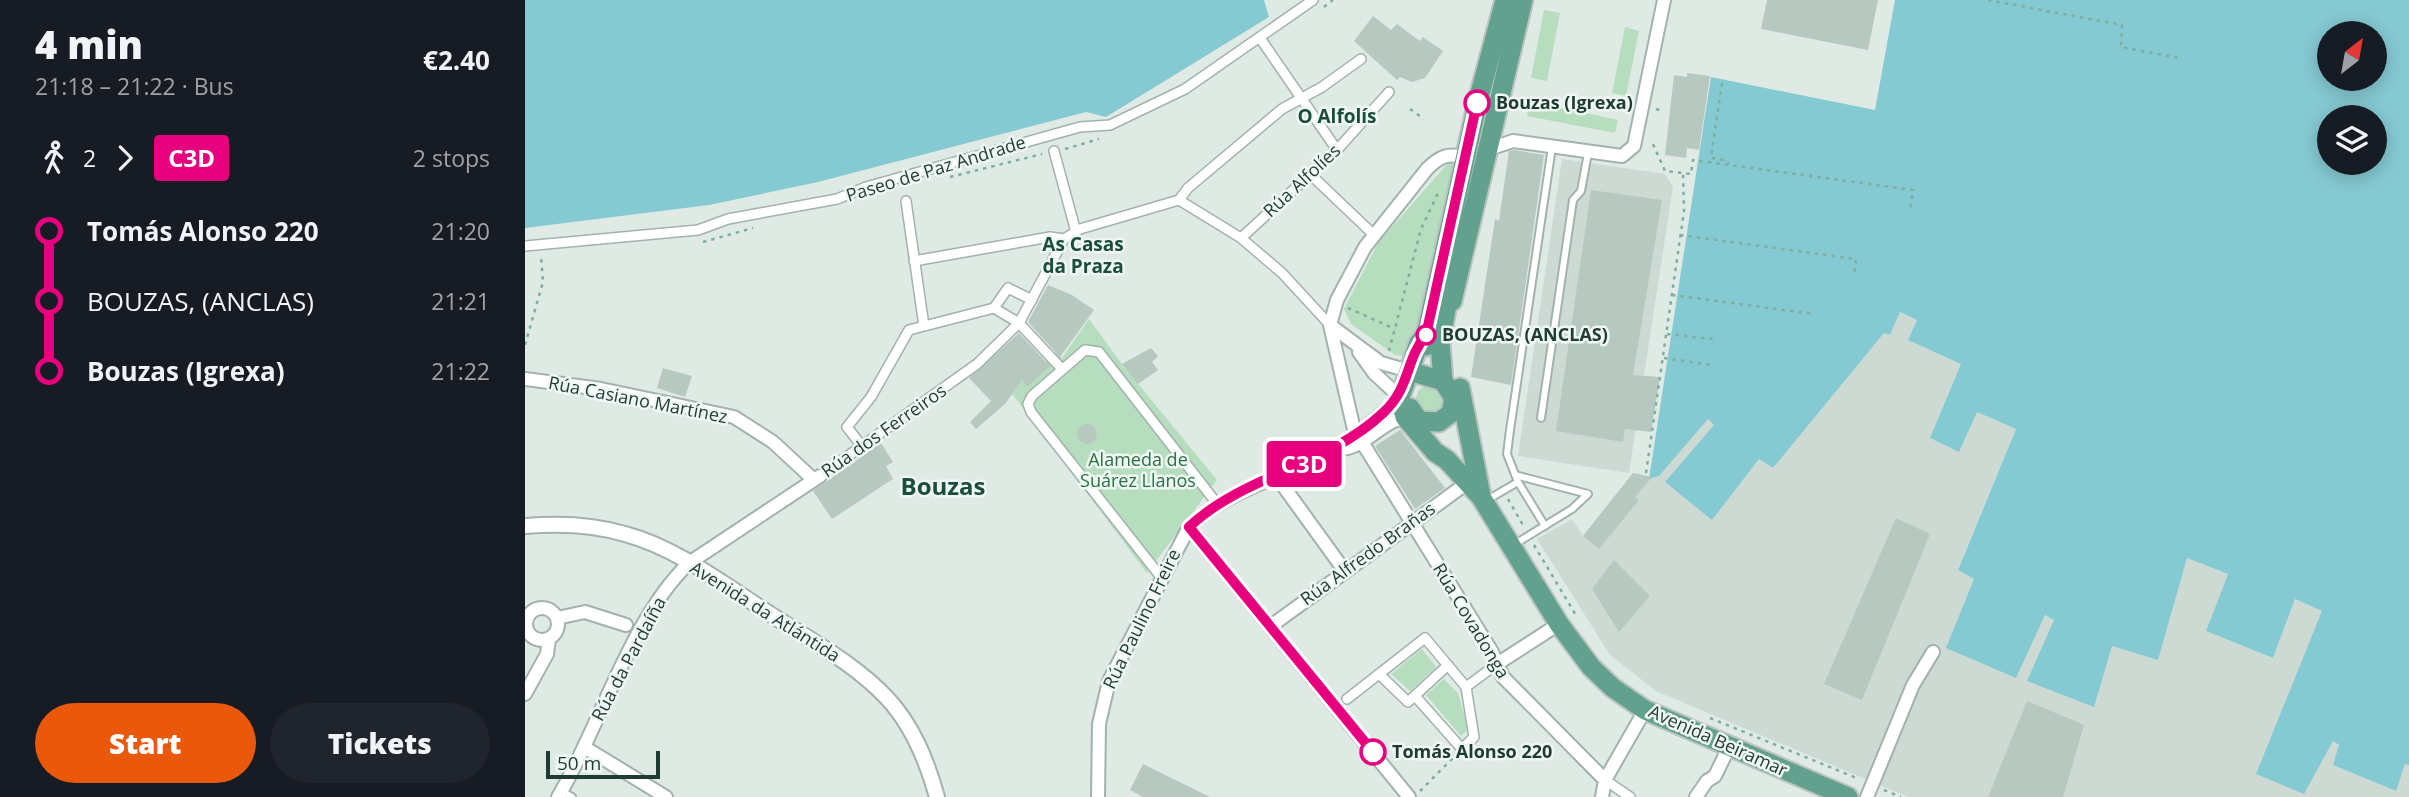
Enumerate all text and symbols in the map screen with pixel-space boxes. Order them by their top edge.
text: 4 min [35,18,143,70]
north arrow [2317,21,2387,91]
map controls [2317,21,2387,175]
text: €2.40 [423,42,490,78]
text: 21:18 – 21:22 · Bus [35,70,234,102]
marker: Bouzas (Igrexa) [1464,90,1490,116]
place label: Bouzas (Igrexa) [1496,90,1633,114]
district label: O Alfolís [1297,103,1377,129]
button: layers [2317,105,2387,175]
street label: Paseo de Paz Andrade [843,129,1028,207]
street label: Rúa Alfolíes [1258,138,1345,222]
icon: walk [35,139,73,177]
icon: forward [106,139,144,177]
text: C3D [168,141,215,174]
text: 2 [83,142,96,174]
text: 2 stops [413,142,490,174]
text: Tomás Alonso 220 [87,213,319,249]
text: 21:20 [431,215,490,247]
district label: As Casas da Praza [1042,231,1124,279]
text: BOUZAS, (ANCLAS) [87,283,314,319]
text: 21:21 [431,285,490,317]
place label: BOUZAS, (ANCLAS) [1442,322,1608,346]
marker: BOUZAS, (ANCLAS) [1416,325,1436,345]
text: Bouzas (Igrexa) [87,353,285,389]
text: 21:22 [431,355,490,387]
street label: Rúa Casiano Martínez [547,370,730,428]
street label: Rúa dos Ferreiros [816,378,951,482]
line badge: C3D [1264,441,1344,487]
park label: Alameda de Suárez Llanos [1080,447,1196,492]
text: C3D [1281,447,1327,480]
district label: Bouzas [901,469,986,502]
street label: Rúa Alfredo Brañas [1295,496,1440,610]
street label: Rúa Paulino Freire [1097,545,1185,693]
street label: Avenida da Atlántida [686,555,845,667]
street label: Rúa Covadonga [1428,558,1516,683]
street label: Rúa da Pardaíña [585,592,671,725]
street label: Avenida Beiramar [1645,699,1792,782]
button: Start [35,703,256,783]
button: Tickets [270,703,490,783]
marker: Tomás Alonso 220 [1360,739,1386,765]
place label: Tomás Alonso 220 [1392,739,1552,763]
scale bar [546,748,660,780]
text: 50 m [557,750,601,776]

